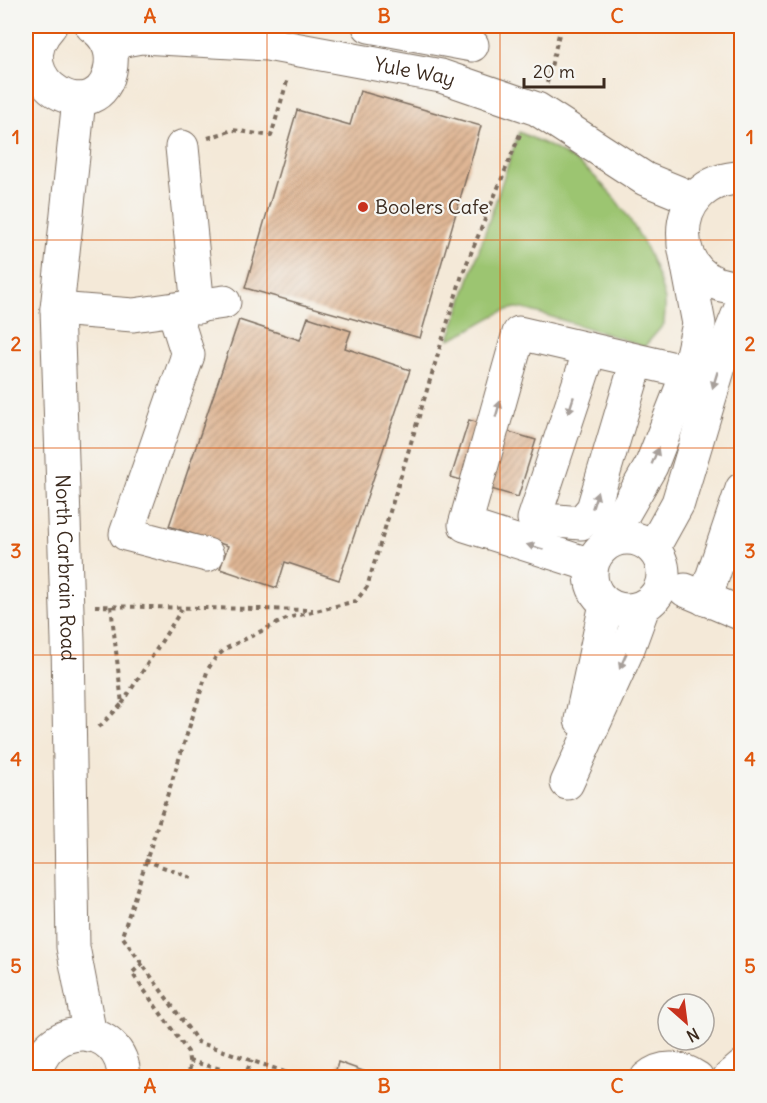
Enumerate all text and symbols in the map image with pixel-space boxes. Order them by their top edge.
text: A [144,3,157,28]
text: B [377,3,391,28]
text: C [610,3,624,28]
street label: Yule Way [372,51,459,92]
scale bar [524,51,604,89]
text: 20 m [533,60,575,83]
text: 1 [12,124,20,149]
text: 1 [746,124,754,149]
place label: Boolers Cafe [375,194,489,219]
marker: Boolers Cafe [356,200,370,214]
text: 2 [11,331,22,356]
text: 2 [745,331,756,356]
one-way arrow [710,371,719,389]
one-way arrow [566,396,576,414]
one-way arrow [494,400,503,418]
one-way arrow [650,447,660,465]
street label: North Carbrain Road [50,474,81,662]
one-way arrow [591,491,600,509]
text: 3 [10,538,22,563]
text: 3 [744,538,756,563]
one-way arrow [526,542,544,551]
one-way arrow [618,653,627,670]
text: 4 [10,746,22,771]
text: 4 [744,746,756,771]
text: 5 [10,953,22,978]
text: 5 [744,953,756,978]
north arrow [656,992,716,1052]
text: N [683,1024,703,1047]
text: A [144,1073,157,1098]
text: B [377,1073,391,1098]
text: C [610,1073,624,1098]

